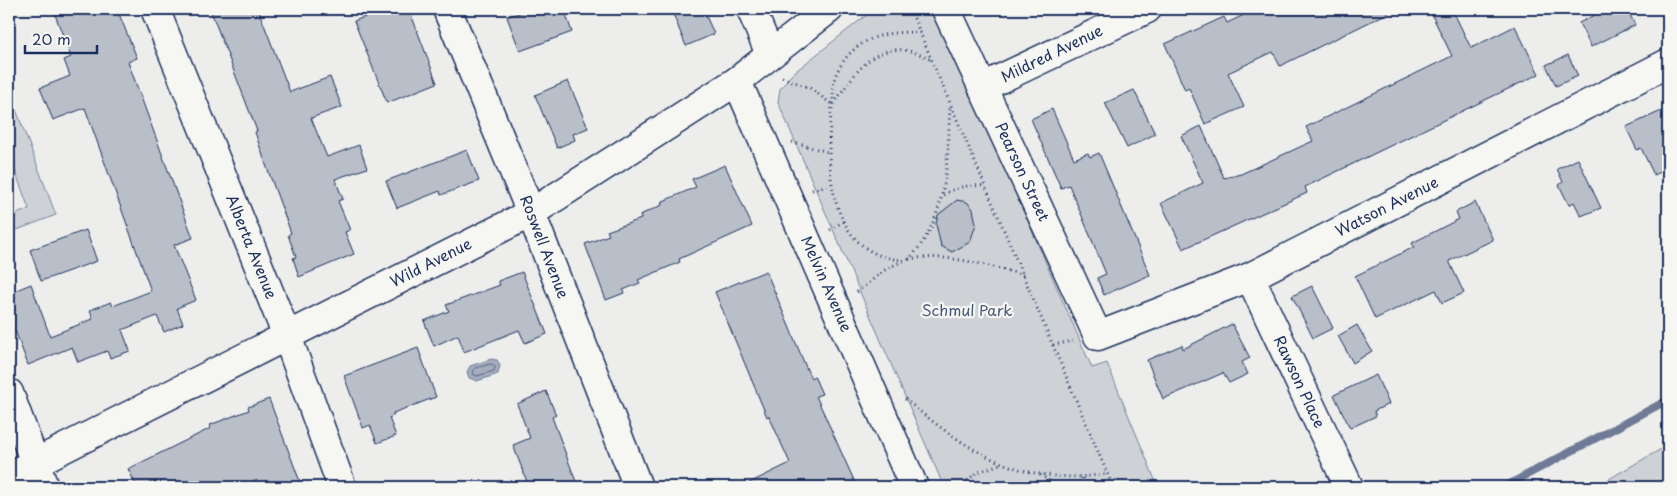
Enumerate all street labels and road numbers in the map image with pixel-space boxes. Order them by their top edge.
street label: Mildred Avenue [997,18,1106,87]
street label: Pearson Street [990,118,1056,225]
street label: Watson Avenue [1331,170,1442,242]
street label: Alberta Avenue [221,191,284,302]
street label: Roswell Avenue [515,192,576,301]
street label: Wild Avenue [386,231,475,292]
street label: Melvin Avenue [796,232,859,335]
street label: Rawson Place [1269,331,1332,431]

